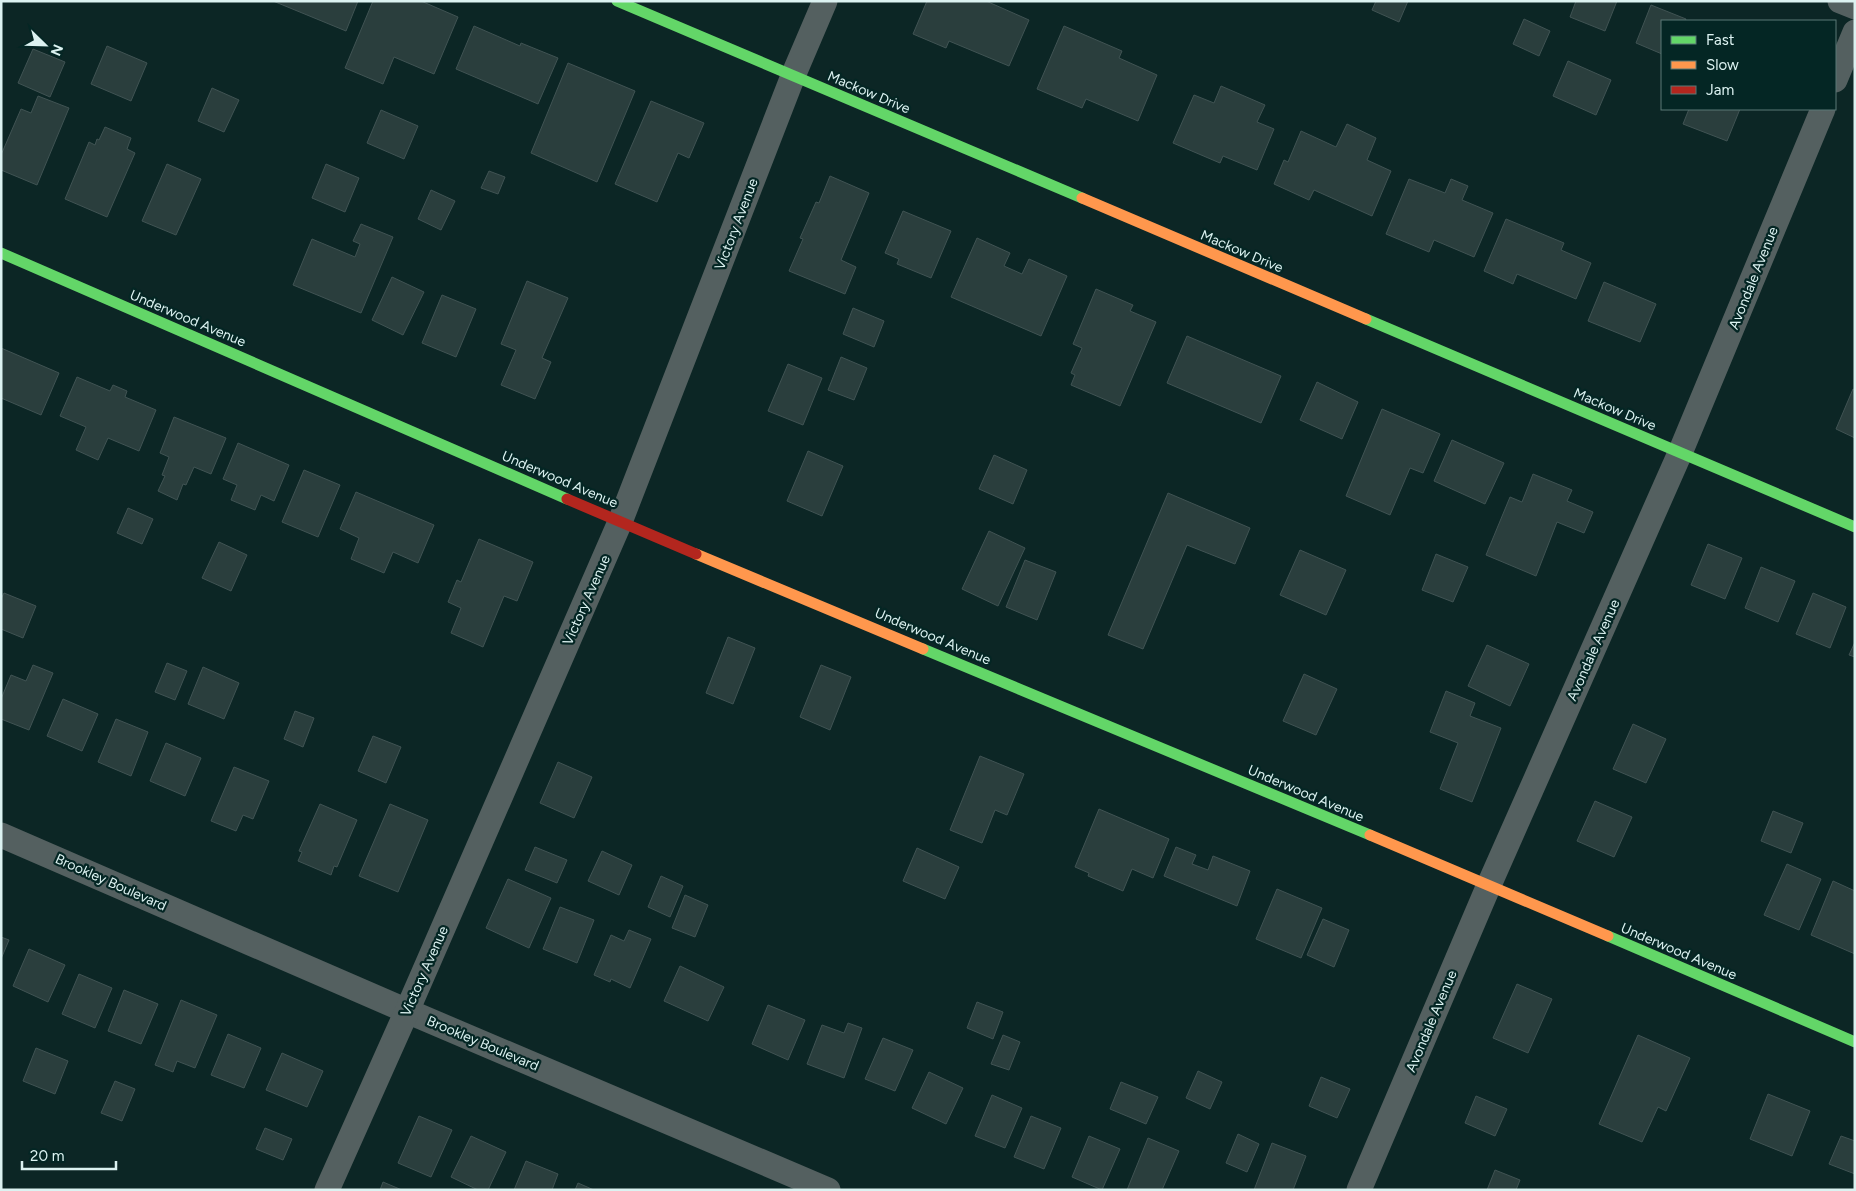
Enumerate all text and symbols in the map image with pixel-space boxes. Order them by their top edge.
north arrow [20,20,70,70]
legend [1661,20,1836,110]
text: Fast [1706,31,1735,49]
text: N [47,42,66,58]
text: Slow [1706,56,1739,74]
street label: Mackow Drive [825,67,913,118]
text: Jam [1706,81,1734,99]
street label: Victory Avenue [711,176,762,272]
street label: Avondale Avenue [1725,224,1782,332]
street label: Mackow Drive [1198,226,1286,277]
street label: Underwood Avenue [127,286,249,351]
street label: Mackow Drive [1571,384,1659,435]
street label: Underwood Avenue [499,447,621,512]
street label: Victory Avenue [559,552,614,648]
street label: Avondale Avenue [1563,597,1624,704]
street label: Underwood Avenue [872,604,994,669]
street label: Underwood Avenue [1245,761,1367,826]
street label: Brookley Boulevard [53,850,169,915]
street label: Underwood Avenue [1618,919,1740,984]
street label: Victory Avenue [397,923,452,1019]
street label: Avondale Avenue [1402,967,1461,1075]
street label: Brookley Boulevard [424,1012,541,1075]
scale bar [22,1138,116,1170]
text: 20 m [30,1147,64,1165]

